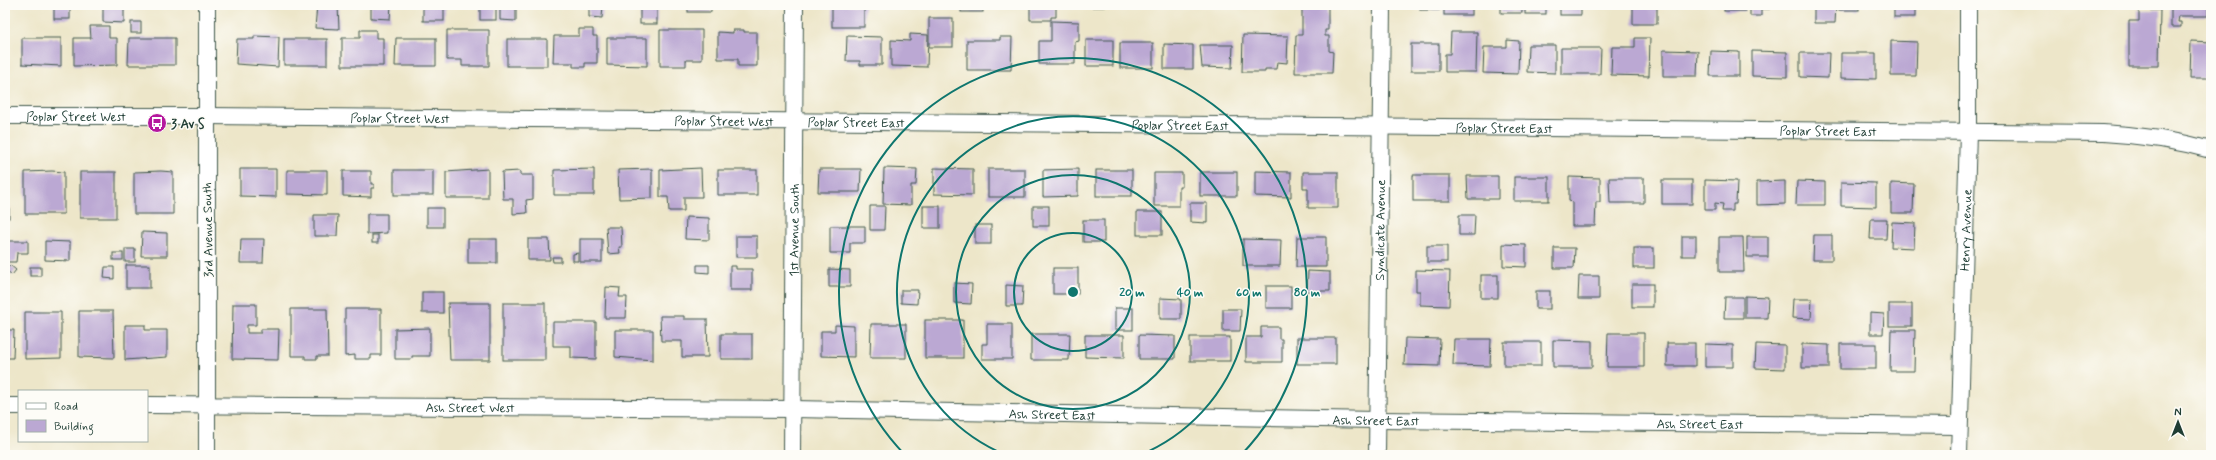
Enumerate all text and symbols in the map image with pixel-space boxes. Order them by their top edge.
street label: Poplar Street West [26,109,126,126]
street label: Poplar Street West [350,110,450,128]
bus stop icon: 3 Av S [146,112,168,134]
street label: Poplar Street West [674,113,774,131]
street label: Poplar Street East [807,114,905,132]
place label: 3 Av S [171,116,205,133]
street label: Poplar Street East [1131,117,1229,135]
street label: Poplar Street East [1455,120,1553,138]
street label: Poplar Street East [1779,123,1877,141]
street label: Syndicate Avenue [1372,179,1390,281]
street label: 3rd Avenue South [199,182,218,278]
street label: 1st Avenue South [786,183,804,277]
street label: Henry Avenue [1957,189,1976,271]
centre of rings [1066,285,1080,299]
text: 20 m [1119,285,1145,301]
text: 40 m [1177,285,1204,301]
text: 60 m [1236,285,1262,301]
text: 80 m [1294,285,1321,301]
legend [18,390,148,442]
text: Road [54,399,78,415]
street label: Ash Street West [425,400,515,417]
north arrow [2158,402,2198,442]
street label: Ash Street East [1008,406,1096,425]
text: N [2174,406,2182,420]
street label: Ash Street East [1332,412,1419,430]
street label: Ash Street East [1656,416,1743,434]
text: Building [54,419,94,436]

